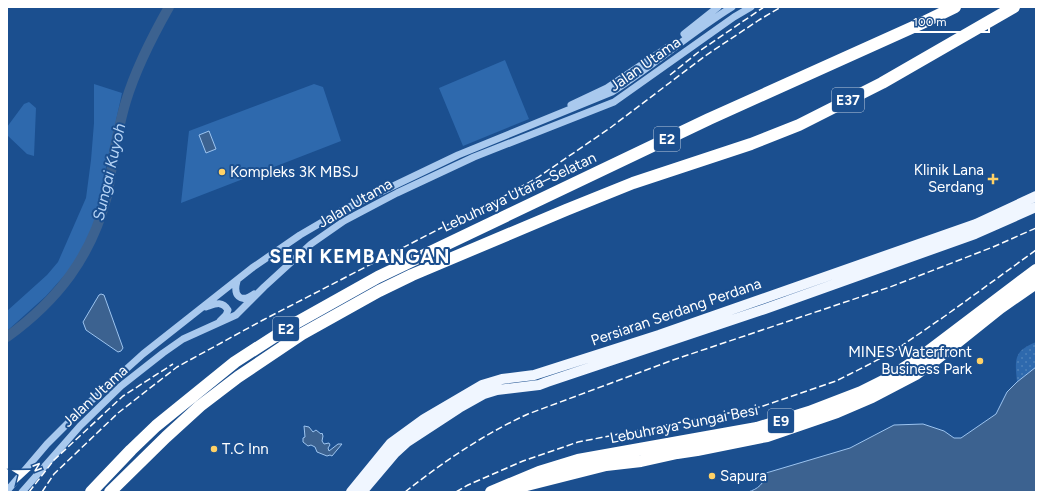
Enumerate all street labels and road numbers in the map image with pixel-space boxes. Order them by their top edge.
street label: Jalan Utama [606,33,684,95]
road number: E37 [832,88,864,112]
road number: E2 [654,127,680,151]
street label: Lebuhraya Utara–Selatan [439,148,599,236]
street label: Jalan Utama [315,175,395,231]
street label: Persiaran Serdang Perdana [589,274,763,350]
road number: E2 [273,317,299,341]
street label: Jalan Utama [59,361,131,431]
street label: Lebuhraya Sungai Besi [608,401,760,447]
road number: E9 [768,409,794,433]

